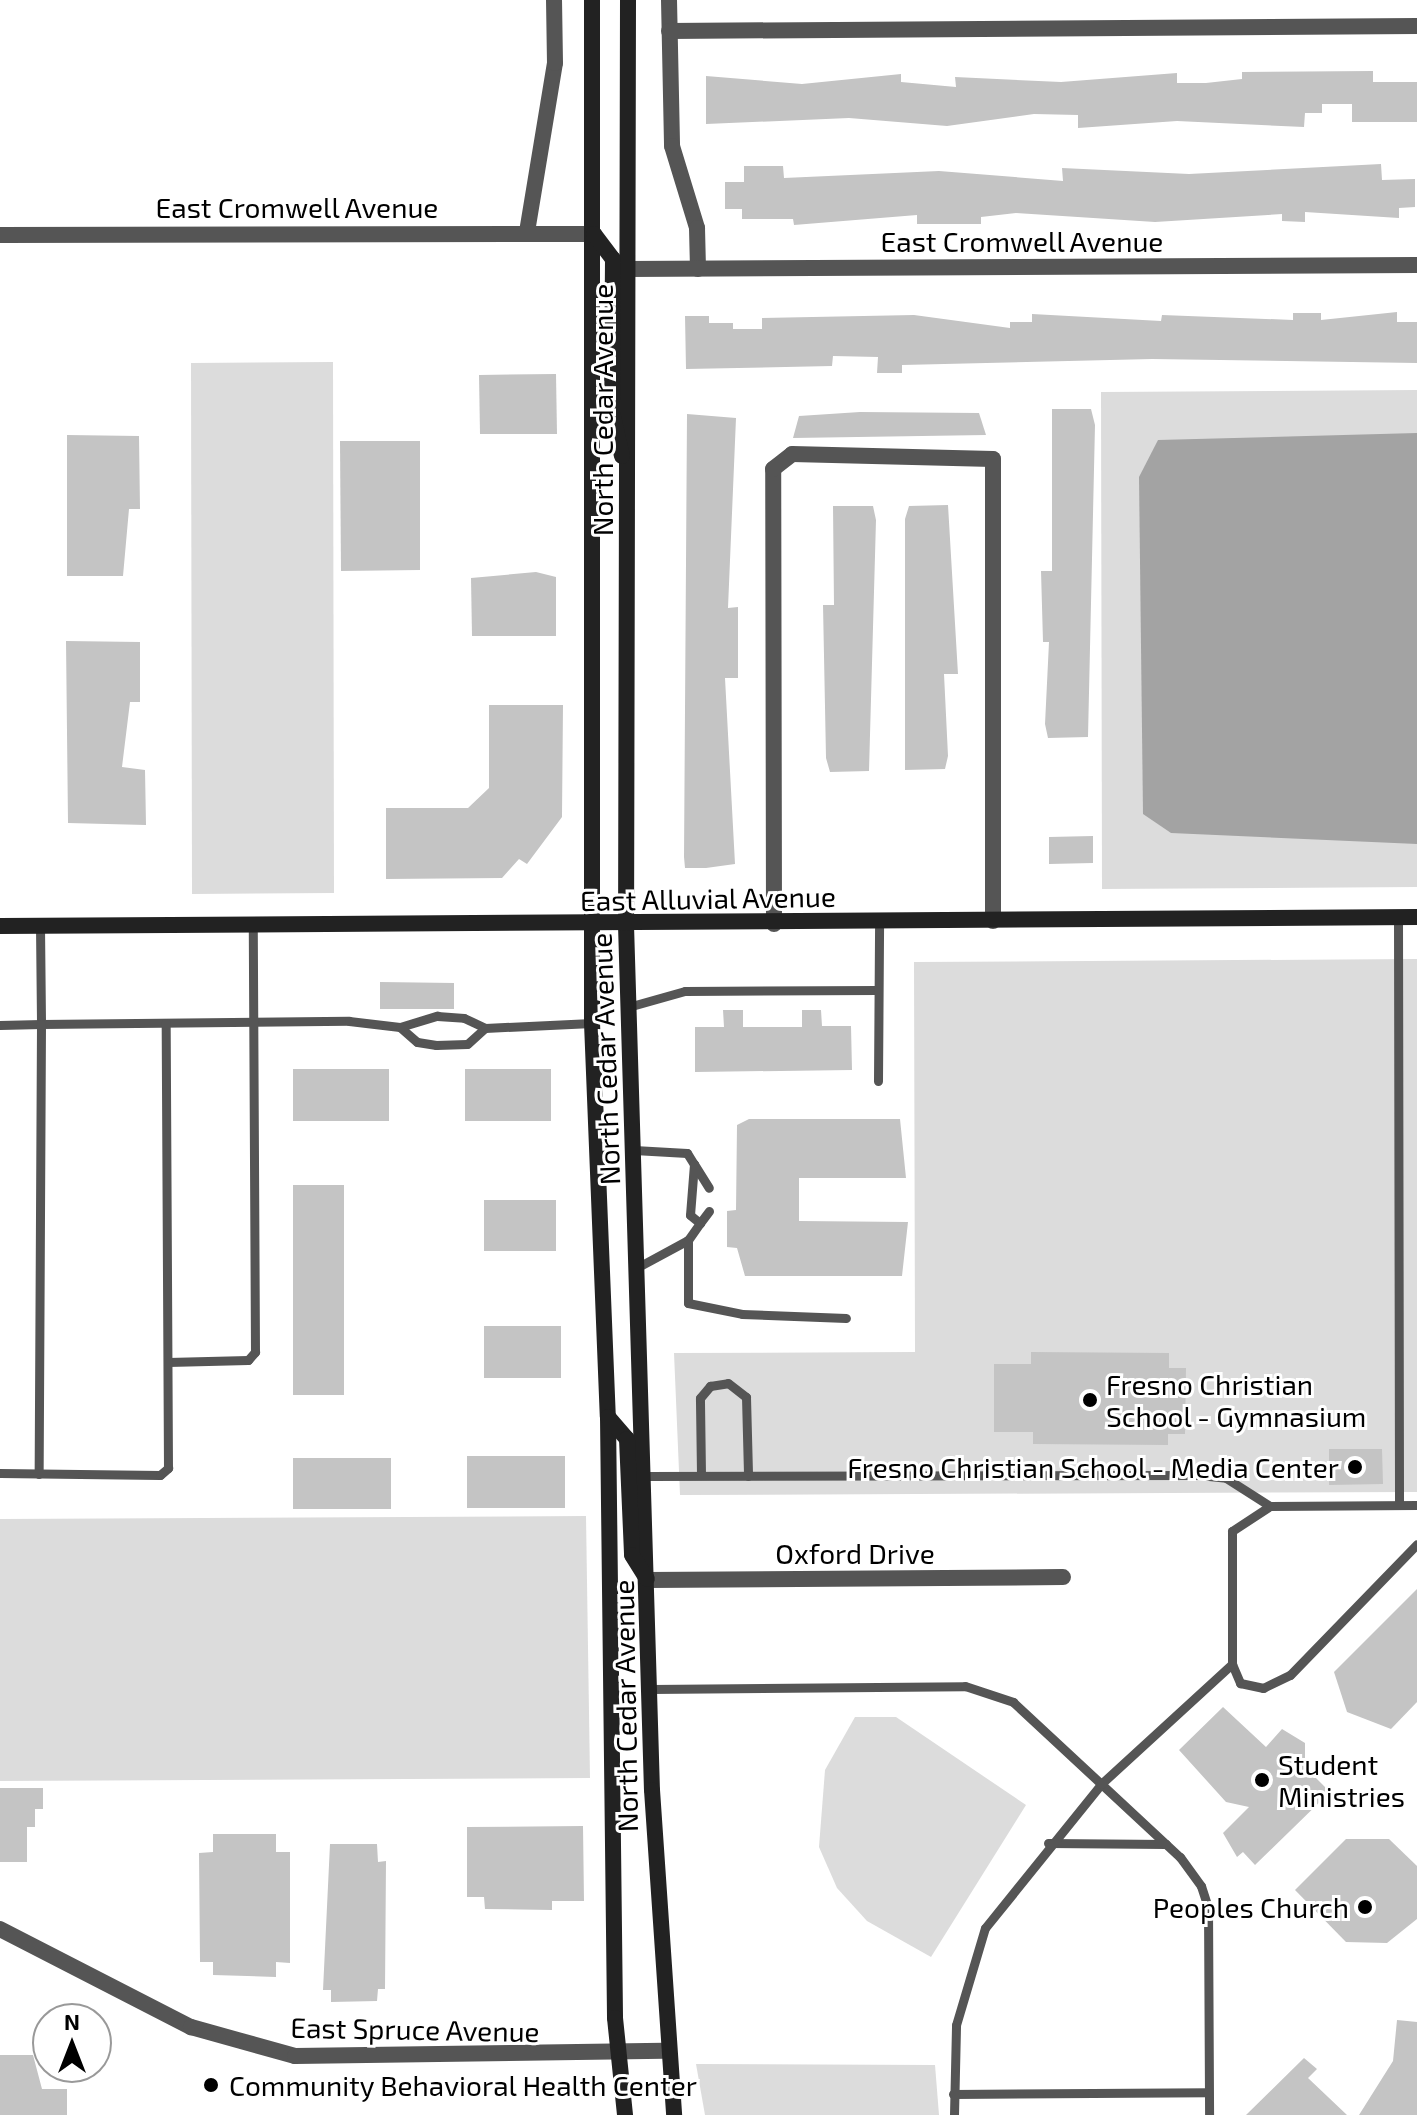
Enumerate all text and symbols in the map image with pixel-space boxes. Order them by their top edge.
street label: East Cromwell Avenue [155,190,439,224]
street label: East Cromwell Avenue [880,224,1164,258]
street label: North Cedar Avenue [585,283,619,537]
street label: East Alluvial Avenue [579,879,837,917]
street label: North Cedar Avenue [584,932,626,1186]
place label: Fresno Christian School - Gymnasium [1106,1367,1367,1433]
marker: Fresno Christian School - Gymnasium [1081,1391,1099,1409]
place label: Fresno Christian School - Media Center [846,1450,1339,1484]
marker: Fresno Christian School - Media Center [1346,1458,1364,1476]
street label: Oxford Drive [775,1536,935,1570]
street label: North Cedar Avenue [606,1579,644,1833]
place label: Student Ministries [1278,1747,1405,1813]
marker: Student Ministries [1253,1771,1271,1789]
place label: Peoples Church [1153,1890,1349,1924]
marker: Peoples Church [1356,1898,1374,1916]
north arrow [32,2003,112,2083]
text: N [64,2008,80,2034]
street label: East Spruce Avenue [290,2010,540,2048]
place label: Community Behavioral Health Center [229,2068,698,2102]
marker: Community Behavioral Health Center [200,2074,222,2096]

